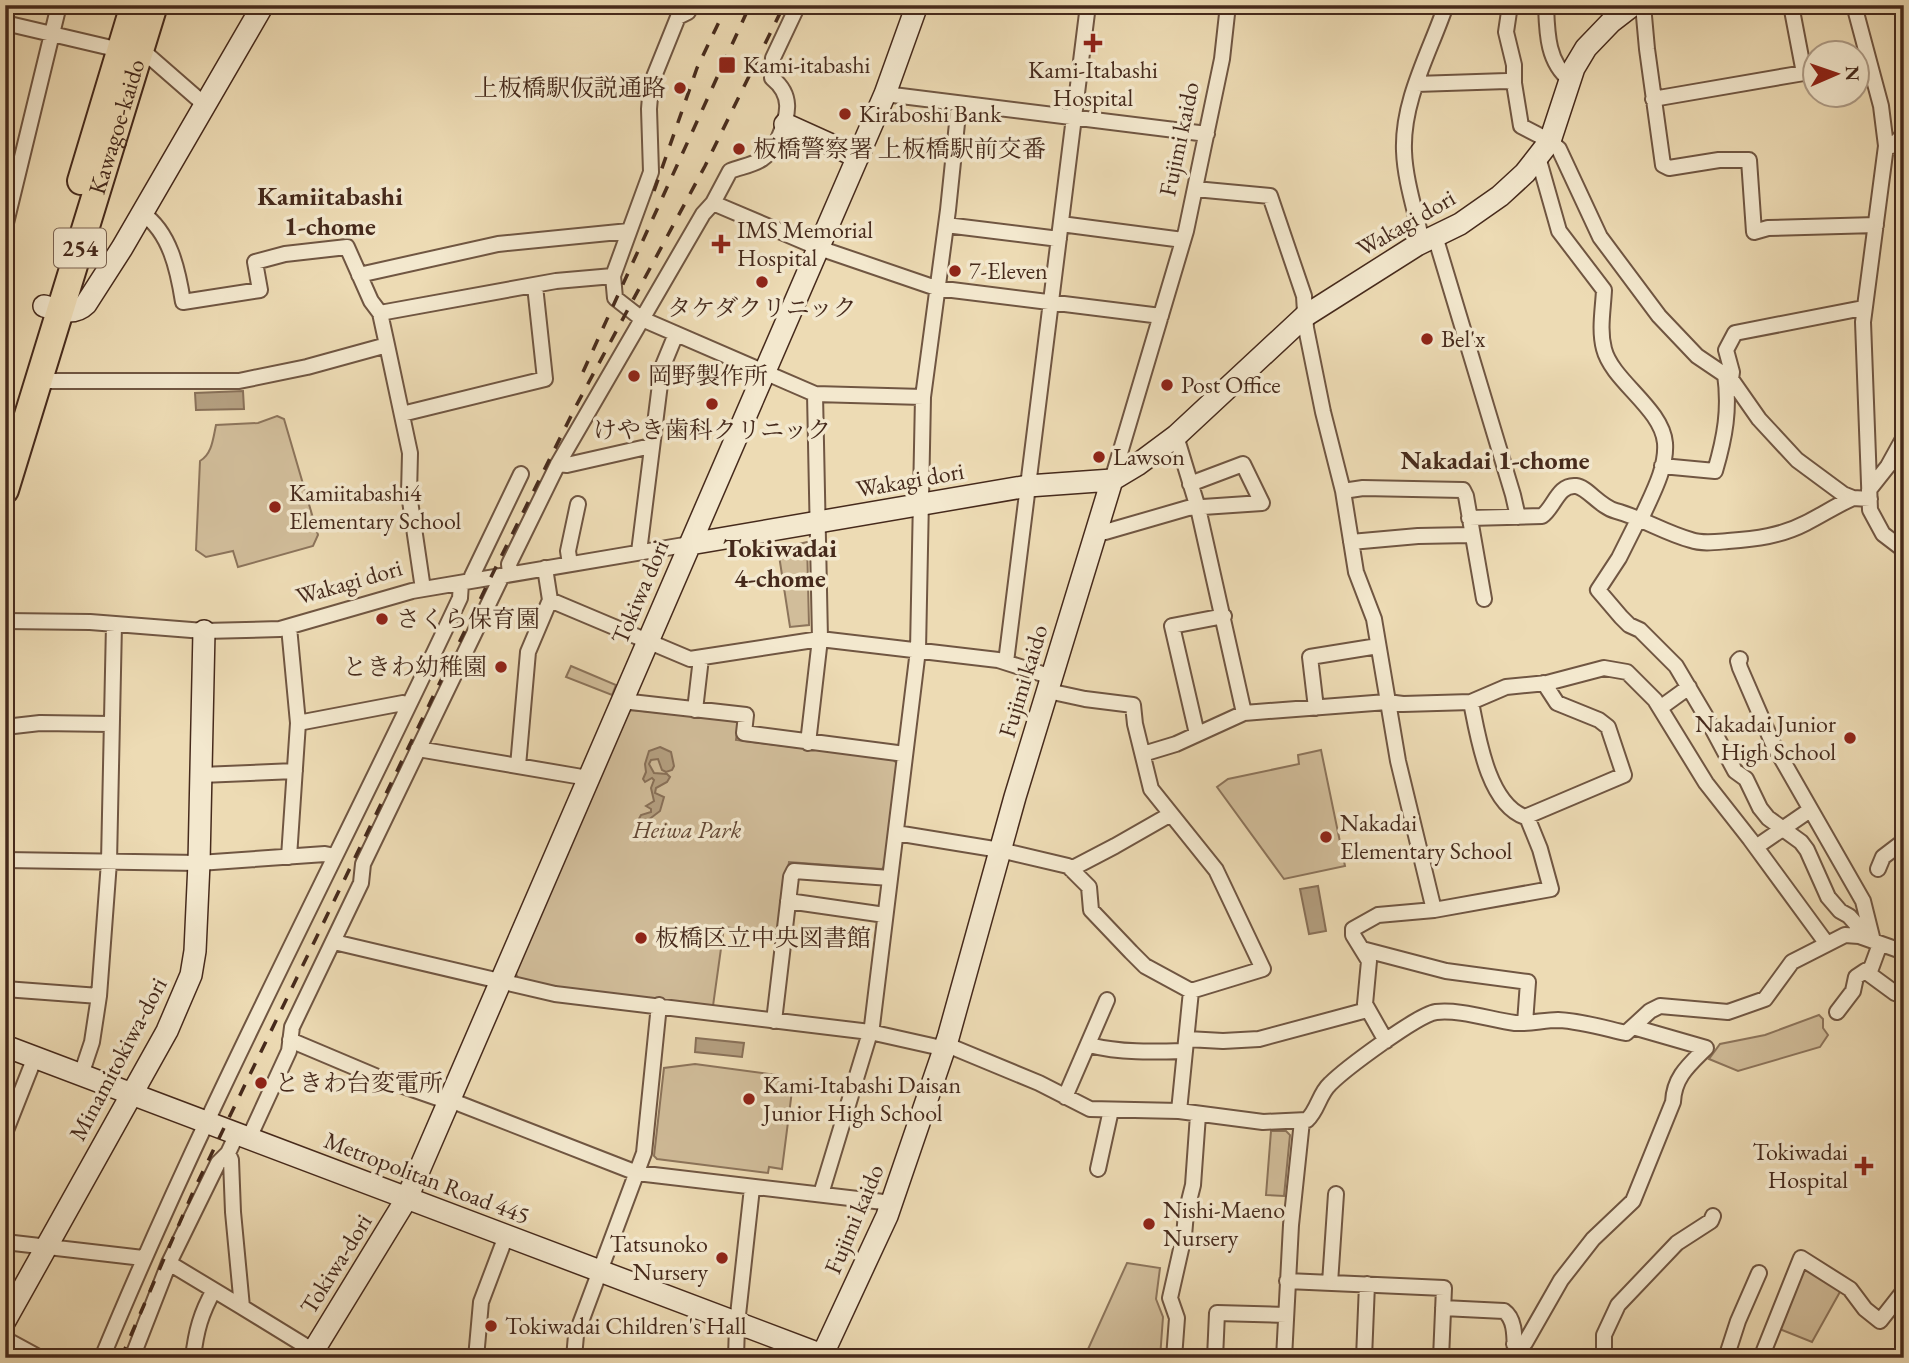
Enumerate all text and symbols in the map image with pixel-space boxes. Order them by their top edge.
marker: Kami-Itabashi Hospital [1083,33,1103,53]
north arrow [1800,38,1870,108]
place label: Kami-itabashi [743,49,871,80]
place label: Kami-Itabashi Hospital [1028,54,1158,113]
street label: Kawagoe-kaido [81,55,152,198]
marker: Kami-itabashi [717,55,737,75]
text: N [1840,65,1865,82]
place label: 上板橋駅仮説通路 [474,72,666,103]
street label: Fujimi kaido [1151,79,1206,199]
marker: 上板橋駅仮説通路 [672,80,688,96]
place label: Kiraboshi Bank [859,98,1002,129]
marker: Kiraboshi Bank [837,106,853,122]
place label: 板橋警察署 上板橋駅前交番 [753,133,1046,164]
marker: 板橋警察署 上板橋駅前交番 [731,141,747,157]
district label: Kamiitabashi 1-chome [257,179,403,243]
street label: Wakagi dori [1351,182,1461,263]
place label: IMS Memorial Hospital [737,214,873,273]
road number: 254 [54,229,106,268]
marker: IMS Memorial Hospital [711,234,731,254]
place label: 7-Eleven [969,255,1048,286]
marker: 7-Eleven [947,263,963,279]
marker: タケダクリニック [754,274,770,290]
place label: タケダクリニック [667,292,857,323]
place label: Bel'x [1441,323,1486,354]
marker: Bel'x [1419,331,1435,347]
place label: 岡野製作所 [648,360,768,391]
marker: 岡野製作所 [626,368,642,384]
place label: Post Office [1181,369,1281,400]
marker: Post Office [1159,377,1175,393]
marker: けやき歯科クリニック [704,396,720,412]
place label: けやき歯科クリニック [593,414,831,445]
place label: Lawson [1113,441,1185,472]
district label: Nakadai 1-chome [1400,443,1590,477]
marker: Lawson [1091,449,1107,465]
street label: Wakagi dori [854,455,966,504]
place label: Kamiitabashi4 Elementary School [289,477,461,536]
marker: Kamiitabashi4 Elementary School [267,499,283,515]
district label: Tokiwadai 4-chome [723,531,837,595]
street label: Tokiwa dori [604,535,675,649]
street label: Wakagi dori [292,552,406,611]
place label: さくら保育園 [396,603,540,634]
marker: さくら保育園 [374,611,390,627]
street label: Fujimi kaido [991,621,1054,741]
place label: ときわ幼稚園 [343,651,487,682]
marker: ときわ幼稚園 [493,659,509,675]
place label: Nakadai Junior High School [1695,708,1836,767]
marker: Nakadai Junior High School [1842,730,1858,746]
place label: Nakadai Elementary School [1340,807,1512,866]
park label: Heiwa Park [632,814,741,845]
marker: Nakadai Elementary School [1318,829,1334,845]
place label: 板橋区立中央図書館 [655,922,871,953]
marker: 板橋区立中央図書館 [633,930,649,946]
street label: Minamitokiwa-dori [61,972,174,1146]
place label: ときわ台変電所 [275,1067,443,1098]
place label: Kami-Itabashi Daisan Junior High School [761,1069,961,1128]
marker: ときわ台変電所 [253,1075,269,1091]
marker: Kami-Itabashi Daisan Junior High School [741,1091,757,1107]
street label: Metropolitan Road 445 [320,1124,534,1231]
place label: Tokiwadai Hospital [1753,1136,1848,1195]
marker: Tokiwadai Hospital [1854,1156,1874,1176]
street label: Fujimi kaido [817,1159,891,1278]
place label: Nishi-Maeno Nursery [1163,1194,1285,1253]
street label: Tokiwa-dori [293,1208,379,1320]
marker: Nishi-Maeno Nursery [1141,1216,1157,1232]
place label: Tatsunoko Nursery [610,1228,708,1287]
marker: Tatsunoko Nursery [714,1250,730,1266]
place label: Tokiwadai Children's Hall [505,1310,747,1341]
marker: Tokiwadai Children's Hall [483,1318,499,1334]

